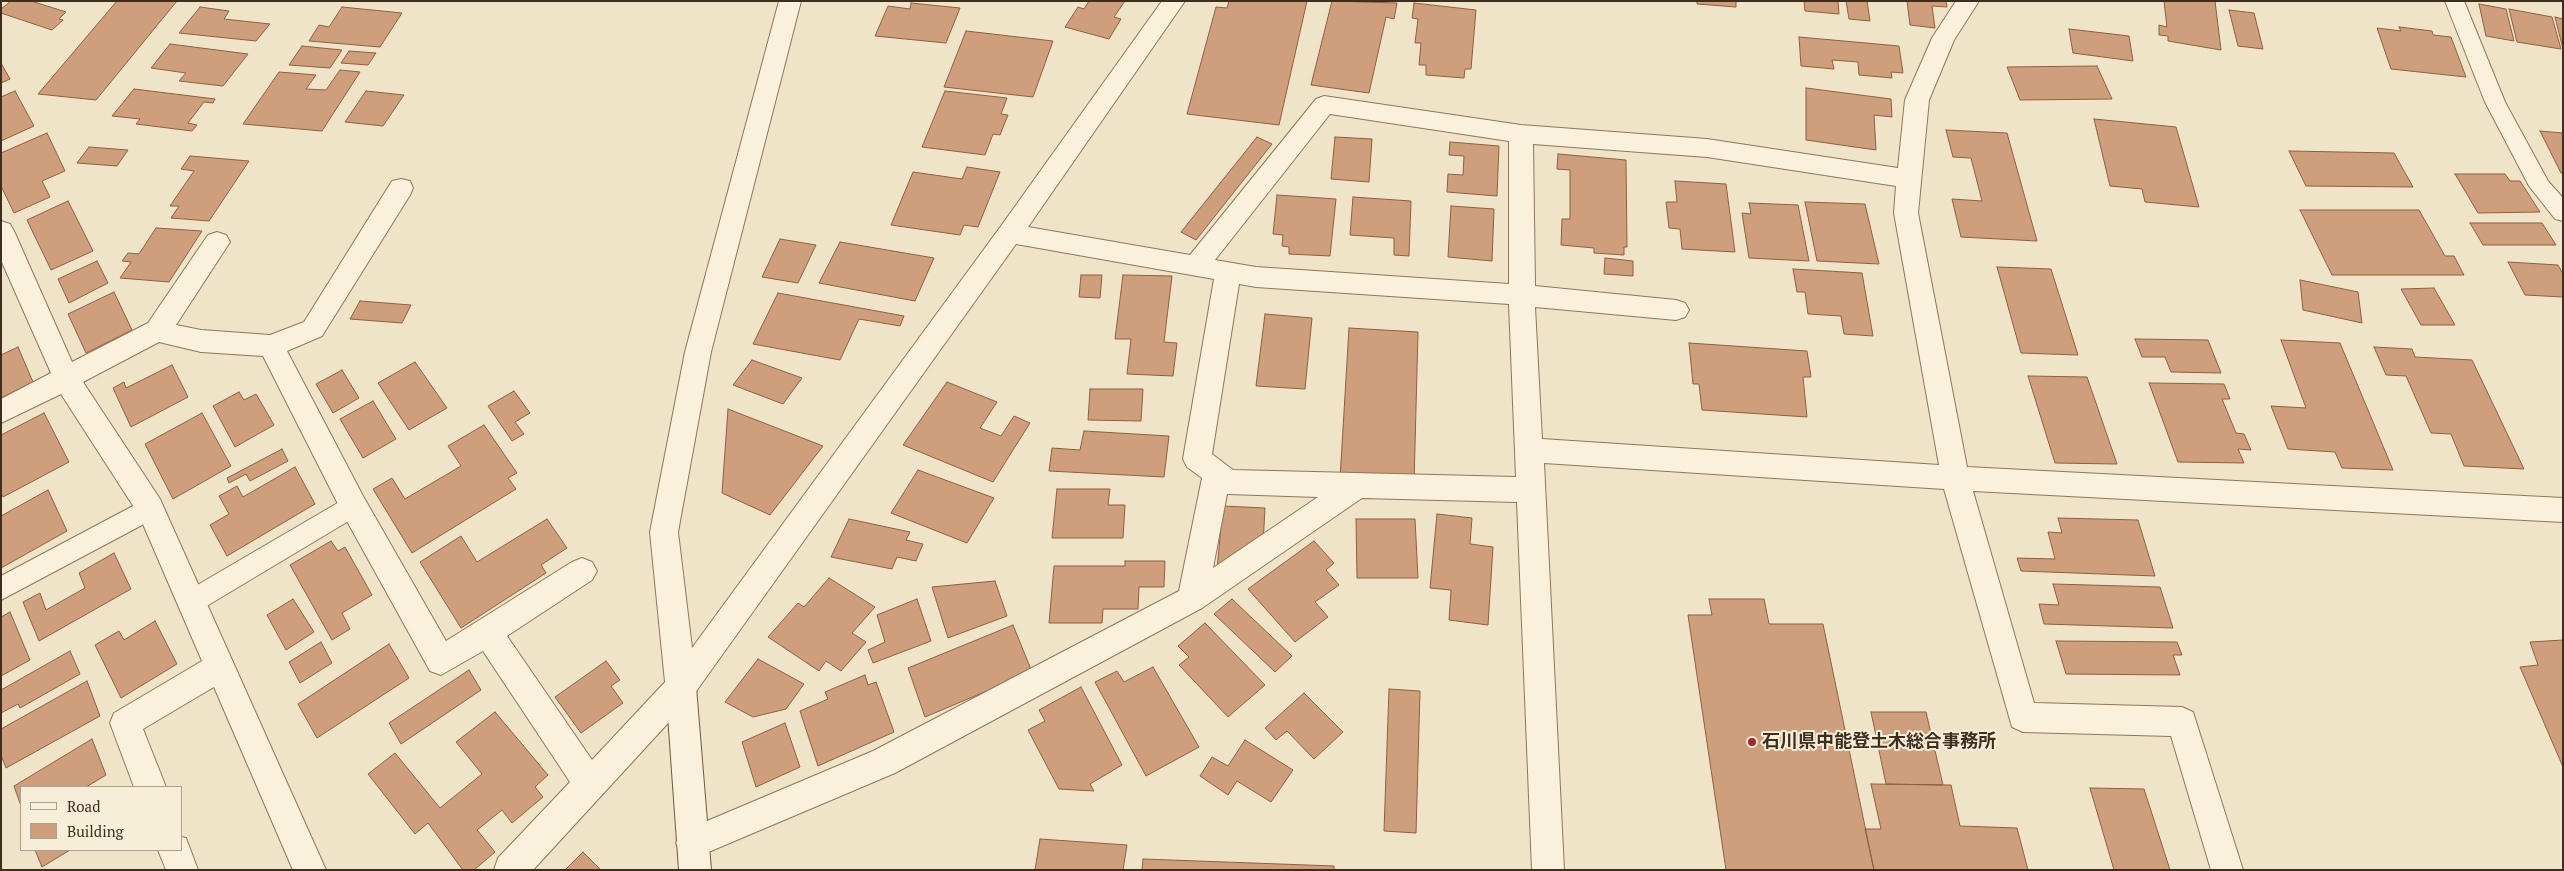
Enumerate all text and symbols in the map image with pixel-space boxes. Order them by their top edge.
place label: 石川県中能登土木総合事務所 [1762,731,1996,753]
marker: 石川県中能登土木総合事務所 [1746,736,1758,748]
legend [20,786,182,851]
text: Road [67,796,100,816]
text: Building [67,821,124,841]

